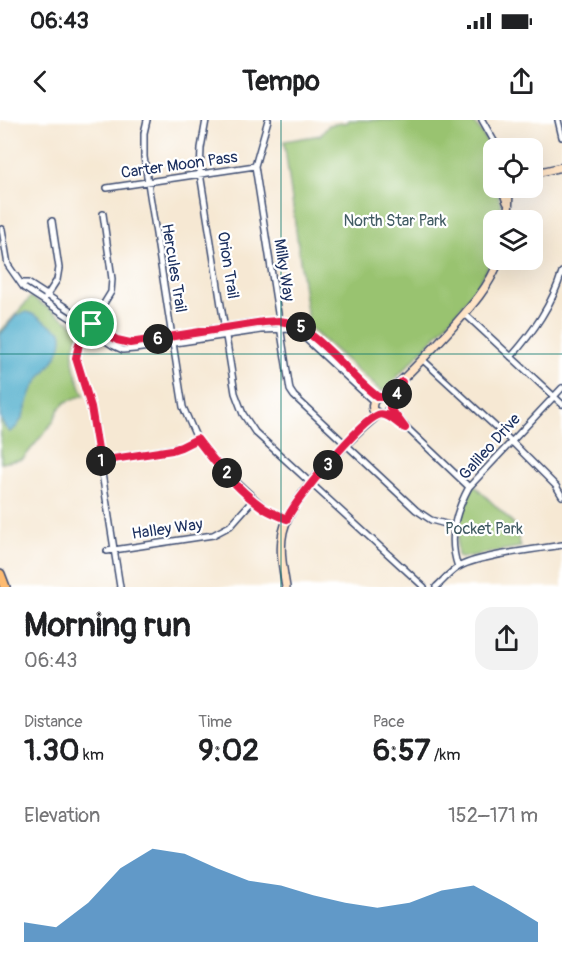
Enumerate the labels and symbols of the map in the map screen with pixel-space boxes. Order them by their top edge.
street label: Carter Moon Pass [120,147,239,183]
park label: North Star Park [344,211,447,231]
street label: Hercules Trail [157,222,191,314]
street label: Orion Trail [213,230,243,300]
street label: Milky Way [269,237,299,303]
pin [66,298,117,349]
pin: 5 [286,312,316,342]
pin: 6 [143,324,173,354]
pin: 4 [382,379,412,409]
street label: Galileo Drive [455,409,525,484]
pin: 1 [86,446,116,476]
pin: 3 [313,450,343,480]
pin: 2 [212,458,242,488]
street label: Halley Way [130,514,204,544]
park label: Pocket Park [445,519,523,539]

